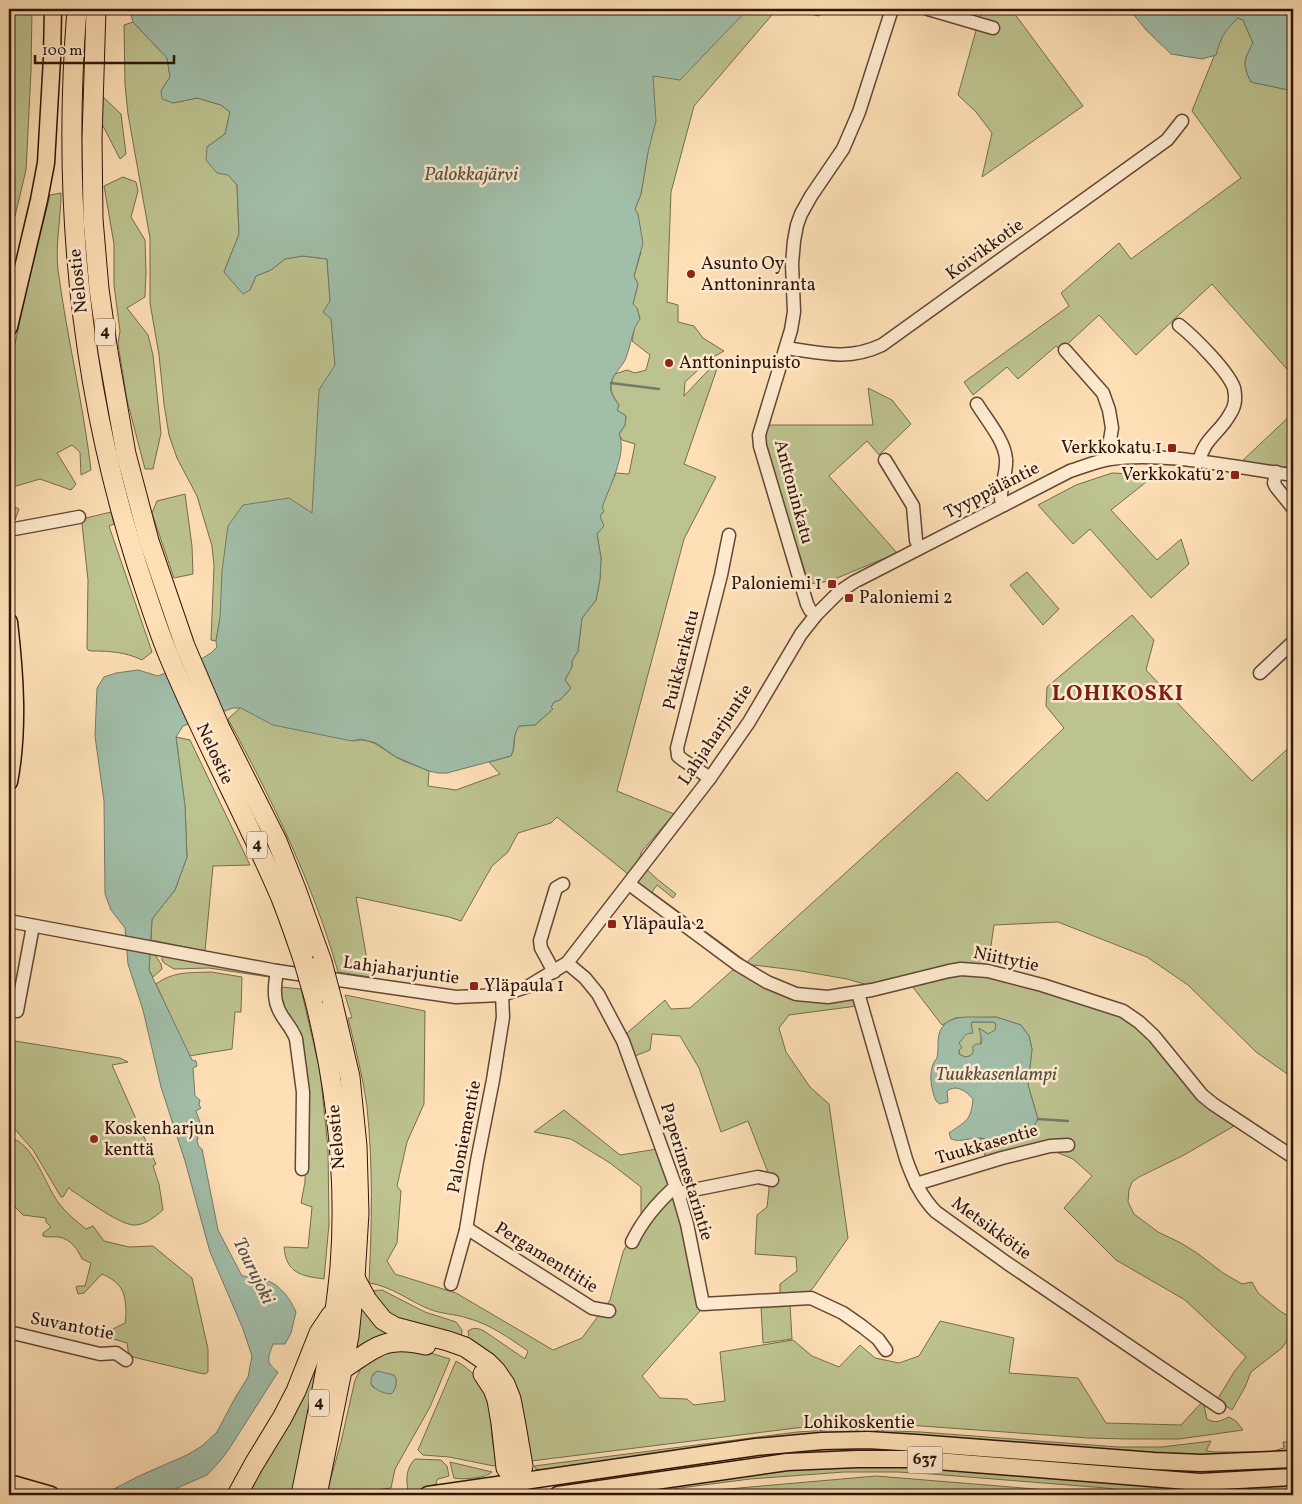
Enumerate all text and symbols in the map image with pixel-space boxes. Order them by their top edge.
scale bar [35,32,174,64]
text: 100 m [42,41,82,62]
water label: Palokkajärvi [424,162,518,188]
street label: Koivikkotie [941,213,1029,287]
street label: Nelostie [63,247,95,315]
place label: Asunto Oy Anttoninranta [701,252,816,298]
marker: Asunto Oy Anttoninranta [685,268,697,280]
road number: 4 [95,318,115,346]
place label: Anttoninpuisto [679,351,800,376]
marker: Anttoninpuisto [663,357,675,369]
place label: Verkkokatu 1 [1061,436,1162,461]
street label: Anttoninkatu [767,437,819,547]
marker: Verkkokatu 1 [1166,442,1178,454]
street label: Tyyppäläntie [940,456,1044,526]
place label: Verkkokatu 2 [1121,463,1225,488]
marker: Verkkokatu 2 [1229,469,1241,481]
place label: Paloniemi 1 [731,572,822,597]
marker: Paloniemi 1 [826,578,838,590]
place label: Paloniemi 2 [859,586,953,611]
marker: Paloniemi 2 [843,592,855,604]
street label: Puikkarikatu [657,607,707,713]
street label: Lahjaharjuntie [673,679,759,791]
district label: LOHIKOSKI [1052,679,1184,710]
street label: Nelostie [189,719,239,789]
road number: 4 [247,832,267,858]
place label: Yläpaula 2 [622,912,705,937]
marker: Yläpaula 2 [606,918,618,930]
street label: Niittytie [971,941,1041,979]
street label: Lahjaharjuntie [341,950,461,992]
place label: Yläpaula 1 [484,974,564,999]
marker: Yläpaula 1 [468,980,480,992]
water label: Tuukkasenlampi [935,1062,1057,1088]
street label: Paloniementie [442,1078,488,1196]
street label: Paperimestarintie [653,1100,719,1244]
street label: Nelostie [322,1104,352,1170]
place label: Koskenharjun kenttä [104,1117,215,1163]
street label: Tuukkasentie [933,1118,1041,1172]
marker: Koskenharjun kenttä [88,1133,100,1145]
street label: Metsikkötie [946,1191,1036,1267]
street label: Pergamenttitie [489,1216,603,1300]
water label: Tourujoki [226,1233,280,1309]
street label: Suvantotie [28,1307,116,1347]
road number: 4 [309,1390,329,1416]
street label: Lohikoskentie [803,1411,915,1436]
road number: 637 [908,1446,942,1474]

